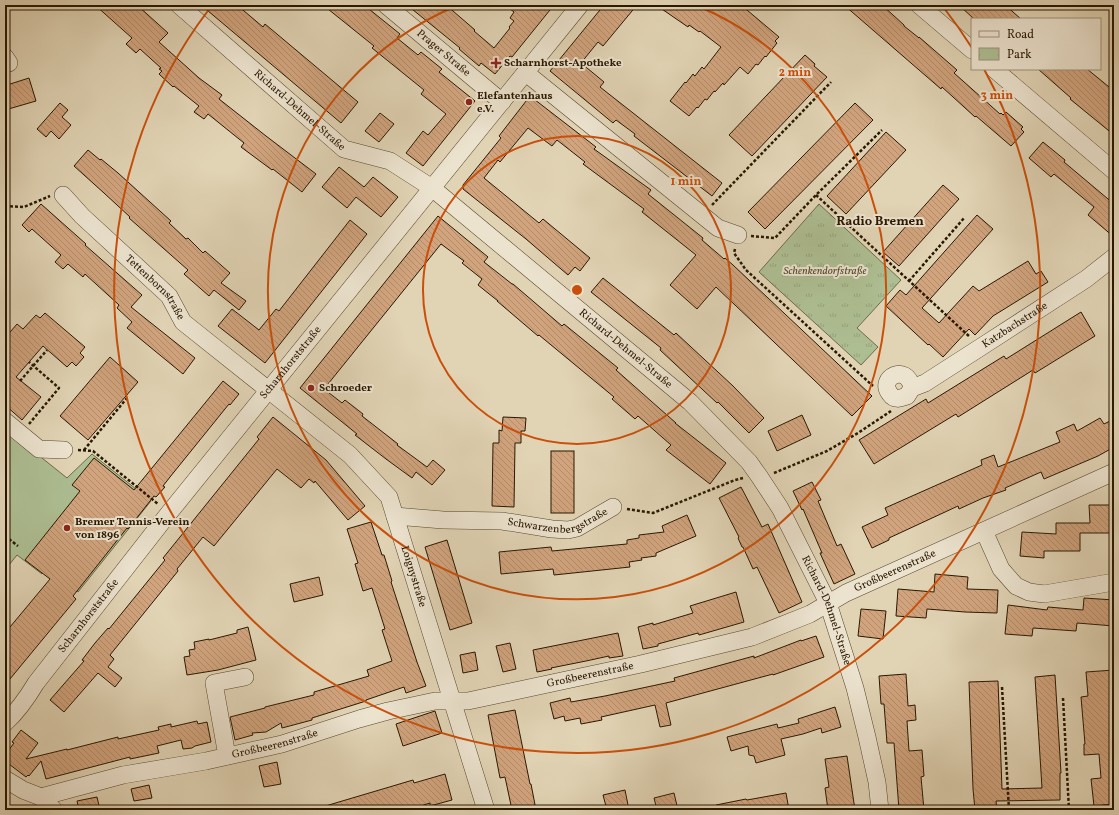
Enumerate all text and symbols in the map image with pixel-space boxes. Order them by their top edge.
legend [971,18,1101,70]
street label: Prager Straße [413,26,474,80]
text: Road [1007,27,1034,43]
text: Park [1007,47,1032,63]
place label: Scharnhorst-Apotheke [504,56,622,71]
marker: Scharnhorst-Apotheke [491,58,501,68]
text: 2 min [779,65,811,81]
street label: Richard-Dehmel-Straße [250,66,349,154]
text: 3 min [981,88,1013,104]
place label: Elefantenhaus e.V. [477,89,553,117]
marker: Elefantenhaus e.V. [464,97,474,107]
text: 1 min [671,174,702,190]
district label: Radio Bremen [836,213,924,231]
street label: Tettenbornstraße [122,252,188,323]
park label: Schenkendorfstraße [784,264,867,279]
centre of rings [570,283,584,297]
street label: Katzbachstraße [979,298,1051,352]
street label: Richard-Dehmel-Straße [576,305,675,392]
street label: Scharnhorststraße [256,323,325,402]
place label: Schroeder [319,381,373,396]
marker: Schroeder [306,383,316,393]
street label: Schwarzenbergstraße [506,504,610,538]
place label: Bremer Tennis-Verein von 1896 [75,515,190,543]
marker: Bremer Tennis-Verein von 1896 [62,523,72,533]
street label: Loignystraße [397,544,430,609]
street label: Großbeerenstraße [852,546,938,596]
street label: Richard-Dehmel-Straße [798,553,855,667]
street label: Scharnhorststraße [55,576,122,656]
street label: Großbeerenstraße [545,658,635,691]
street label: Großbeerenstraße [230,725,320,762]

